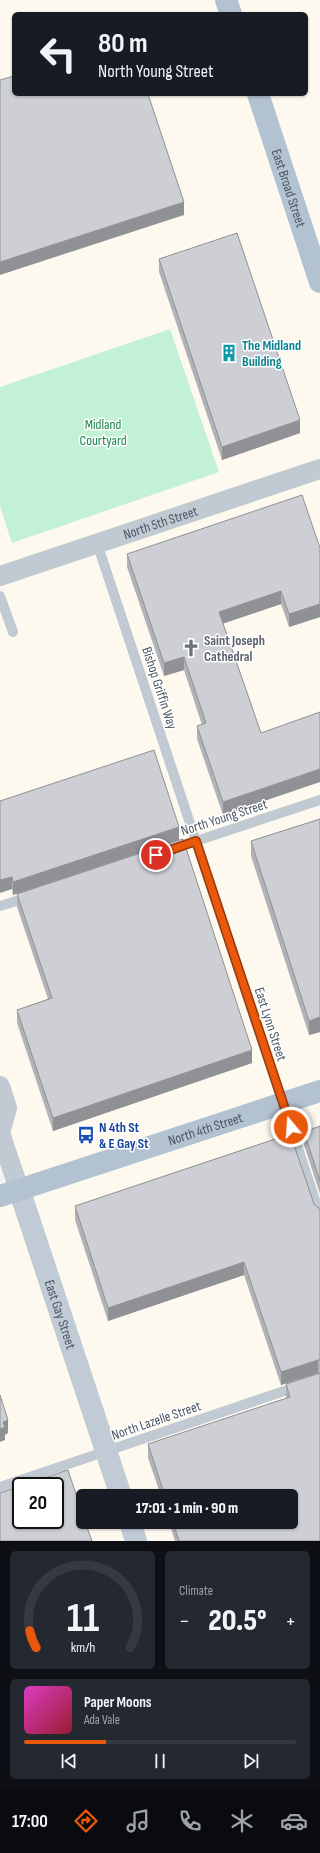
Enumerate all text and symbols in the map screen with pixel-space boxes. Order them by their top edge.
text: 80 m [98,27,147,60]
icon: left [32,28,84,80]
text: North Young Street [98,61,213,82]
street label: East Broad Street [268,147,309,229]
place label: The Midland Building [242,337,301,370]
building icon: The Midland Building [219,343,239,363]
park label: Midland Courtyard [79,416,127,449]
street label: North 5th Street [121,503,200,543]
place label: Saint Joseph Cathedral [204,632,265,665]
church icon: Saint Joseph Cathedral [181,638,201,658]
street label: Bishop Griffin Way [138,645,181,732]
street label: North Young Street [179,796,269,839]
pin [139,838,173,872]
icon: arrive [145,844,167,866]
street label: East Lynn Street [251,985,290,1063]
position arrow [270,1106,312,1148]
street label: North 4th Street [166,1109,245,1149]
place label: N 4th St & E Gay St [99,1119,149,1152]
bus stop icon: N 4th St & E Gay St [76,1125,96,1145]
street label: East Gay Street [41,1278,80,1351]
street label: North Lazelle Street [109,1397,203,1444]
speed limit sign: 20 [12,1477,64,1529]
text: 17:01 · 1 min · 90 m [136,1499,238,1518]
text: Climate [179,1583,213,1599]
text: 11 [66,1594,99,1643]
text: 20.5° [208,1603,267,1639]
text: − [179,1608,190,1635]
text: + [285,1608,296,1635]
text: km/h [70,1639,95,1656]
text: Paper Moons [84,1693,152,1712]
text: Ada Vale [84,1712,120,1728]
icon: previous [58,1750,80,1772]
icon: pause [149,1750,171,1772]
icon: next [240,1750,262,1772]
icon: directions [72,1807,100,1835]
icon: music [124,1807,152,1835]
icon: phone [176,1807,204,1835]
icon: climate [228,1807,256,1835]
icon: car [280,1807,308,1835]
text: 17:00 [12,1811,48,1832]

